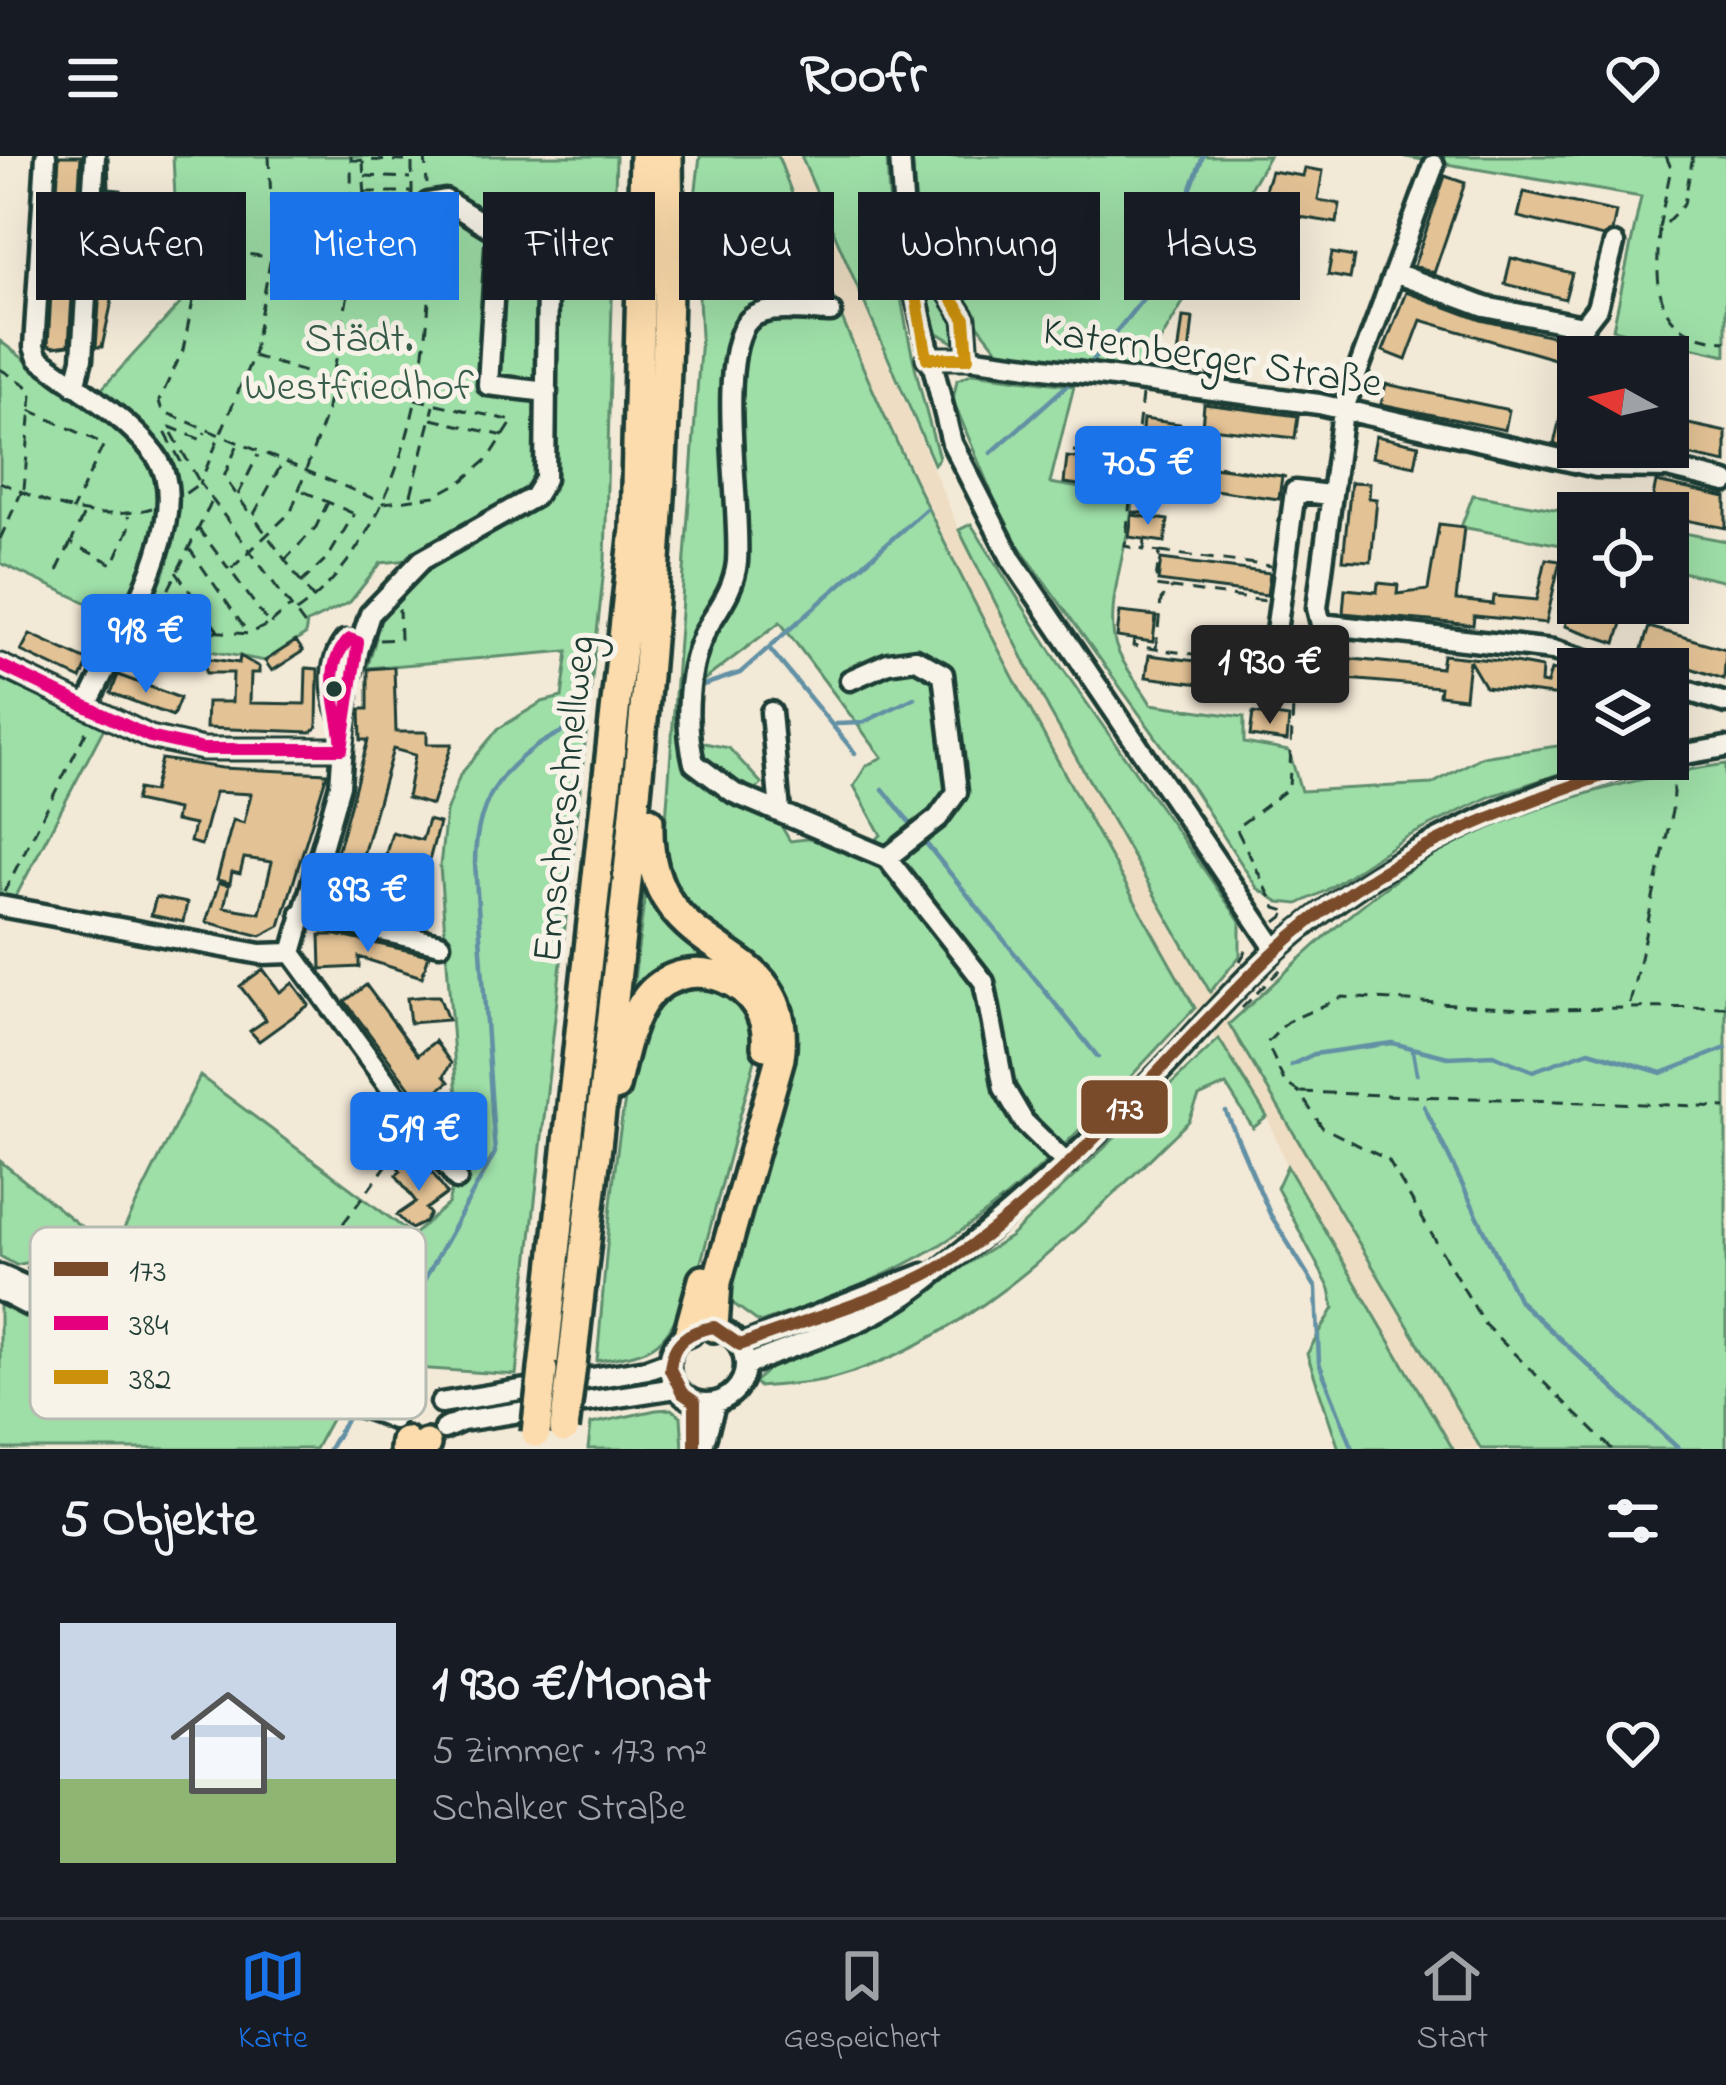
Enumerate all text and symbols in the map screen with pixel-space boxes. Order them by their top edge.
text: Roofr [800,39,926,117]
icon: menu [60,45,126,111]
icon: heart [1600,45,1666,111]
chip: Kaufen [36,192,246,300]
chip: Mieten [270,192,459,300]
chip: Filter [483,192,655,300]
chip: Neu [679,192,834,300]
chip: Wohnung [858,192,1100,300]
chip: Haus [1124,192,1300,300]
street label: Katernberger Straße [1038,302,1386,416]
park label: Städt. Westfriedhof [244,310,474,419]
north arrow [1557,336,1689,468]
map controls [1557,336,1689,780]
pin: 705 € [1064,426,1232,528]
text: 705 € [1102,436,1194,493]
button: locate [1557,492,1689,624]
pin: 918 € [62,594,230,696]
text: 918 € [108,604,184,661]
pin: 1 930 € [1159,625,1381,727]
street label: Emscherschnellweg [518,632,614,966]
text: 1 930 € [1218,635,1322,692]
button: layers [1557,648,1689,780]
unlabelled marker [323,678,345,700]
pin: 893 € [284,853,452,955]
text: 893 € [328,863,408,920]
line badge: 173 [1079,1078,1170,1136]
text: 173 [1106,1087,1144,1135]
pin: 519 € [335,1092,503,1194]
text: 519 € [377,1102,461,1159]
legend [30,1227,426,1419]
text: 173 [129,1249,167,1297]
text: 384 [129,1303,169,1351]
text: 382 [129,1357,171,1405]
text: 5 Objekte [60,1484,257,1559]
icon: filters [1600,1488,1666,1554]
text: 1 930 €/Monat [432,1649,711,1724]
icon: home [156,1671,300,1815]
icon: heart [1600,1710,1666,1776]
text: 5 Zimmer · 173 m² [432,1724,707,1781]
text: Schalker Straße [432,1781,686,1838]
tab: Karte [238,1943,308,2063]
tab: Gespeichert [784,1943,941,2063]
tab: Start [1417,1943,1488,2063]

